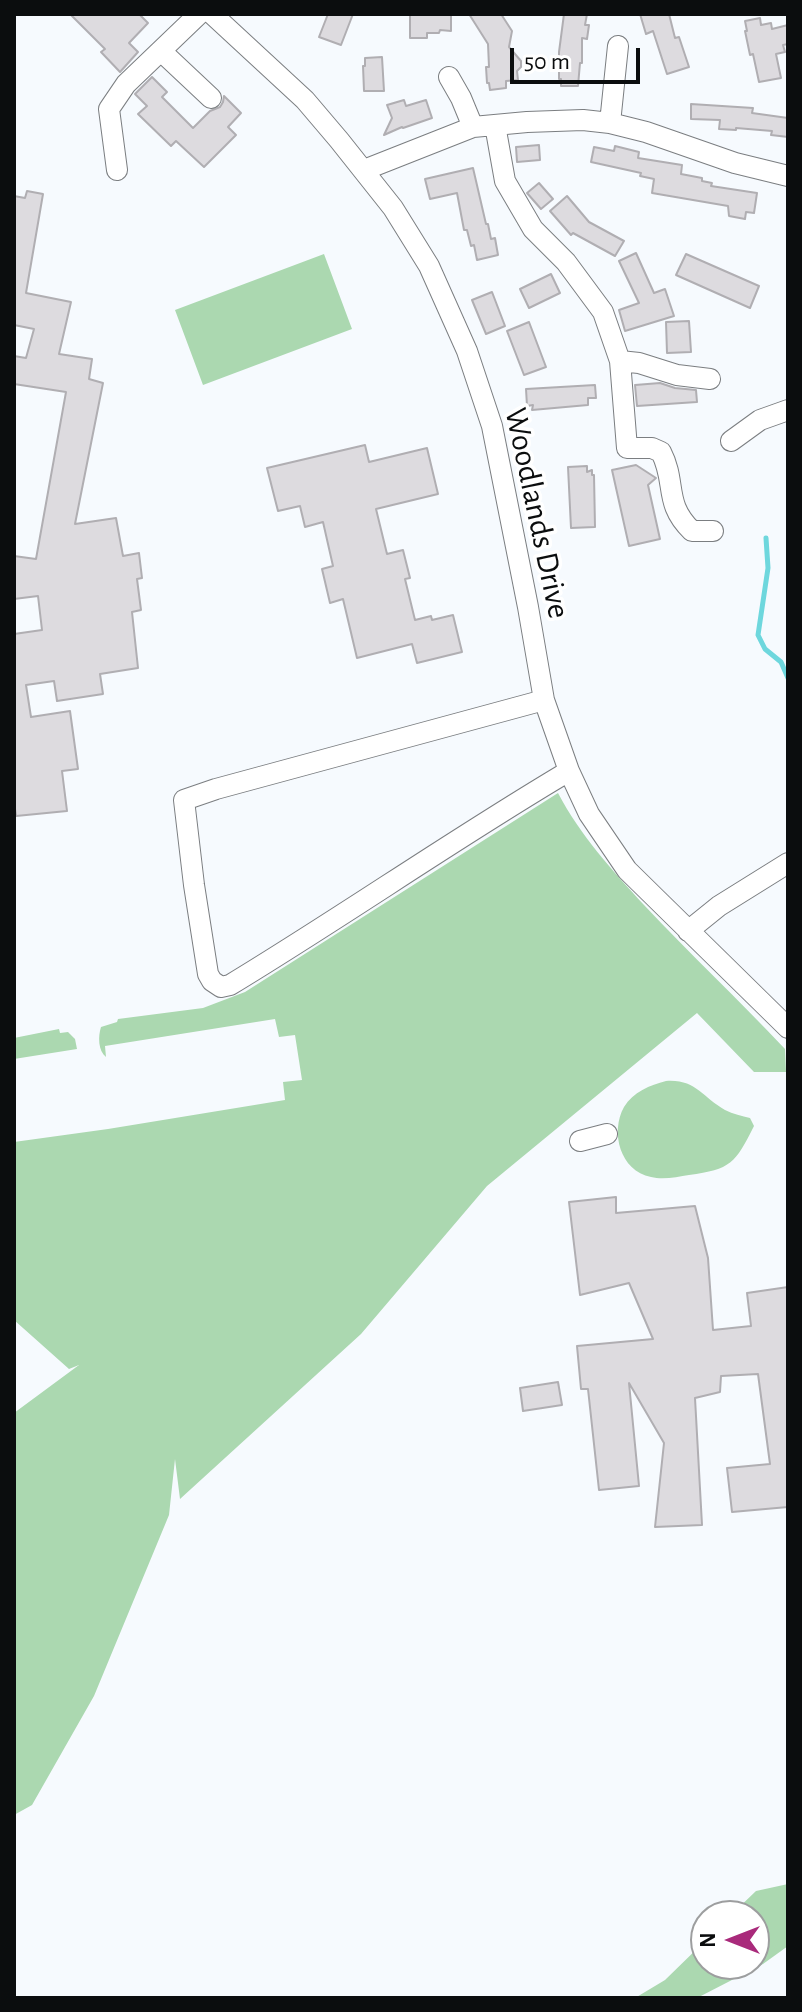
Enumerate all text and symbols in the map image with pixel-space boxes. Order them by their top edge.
scale bar [514,32,644,82]
text: 50 m [524,50,570,74]
street label: Woodlands Drive [496,404,578,622]
north arrow [690,1900,770,1980]
text: N [697,1932,719,1948]

